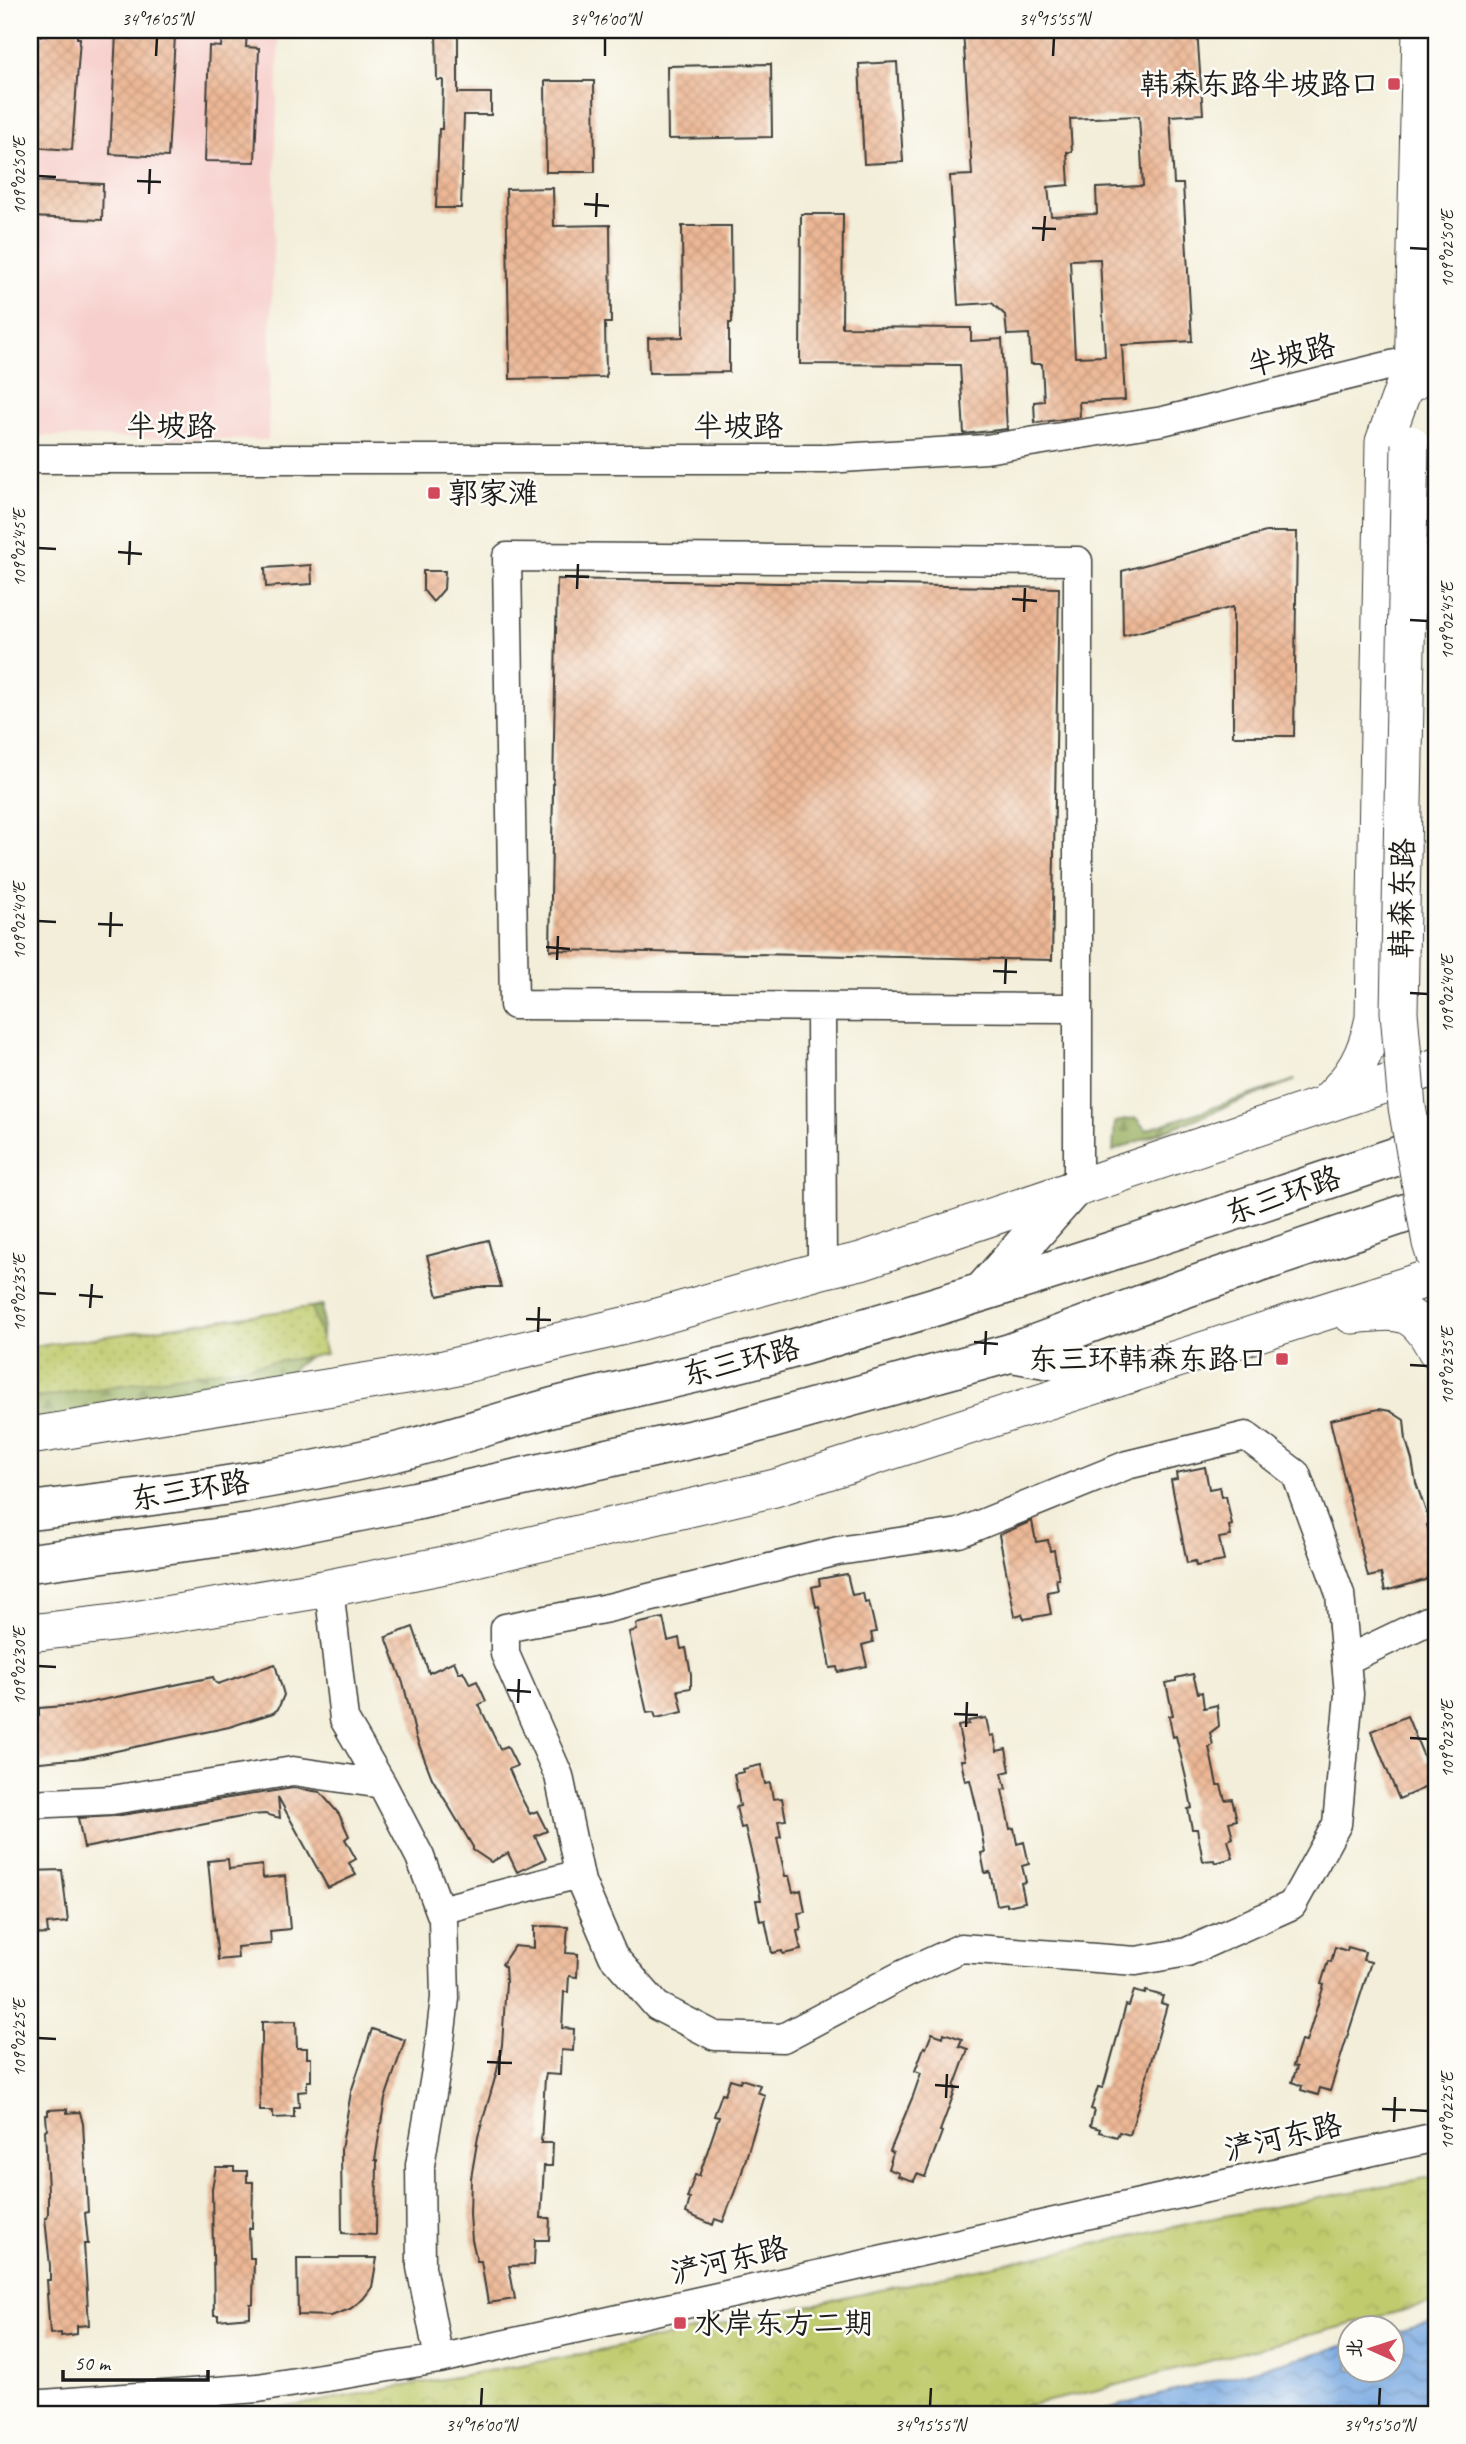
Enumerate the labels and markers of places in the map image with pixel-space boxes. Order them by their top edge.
place label: 韩森东路半坡路口 [1140,65,1380,103]
marker: 韩森东路半坡路口 [1386,76,1402,92]
place label: 郭家滩 [448,474,538,512]
marker: 郭家滩 [426,485,442,501]
place label: 东三环韩森东路口 [1028,1340,1268,1378]
marker: 东三环韩森东路口 [1274,1351,1290,1367]
place label: 水岸东方二期 [694,2304,874,2342]
marker: 水岸东方二期 [672,2315,688,2331]

